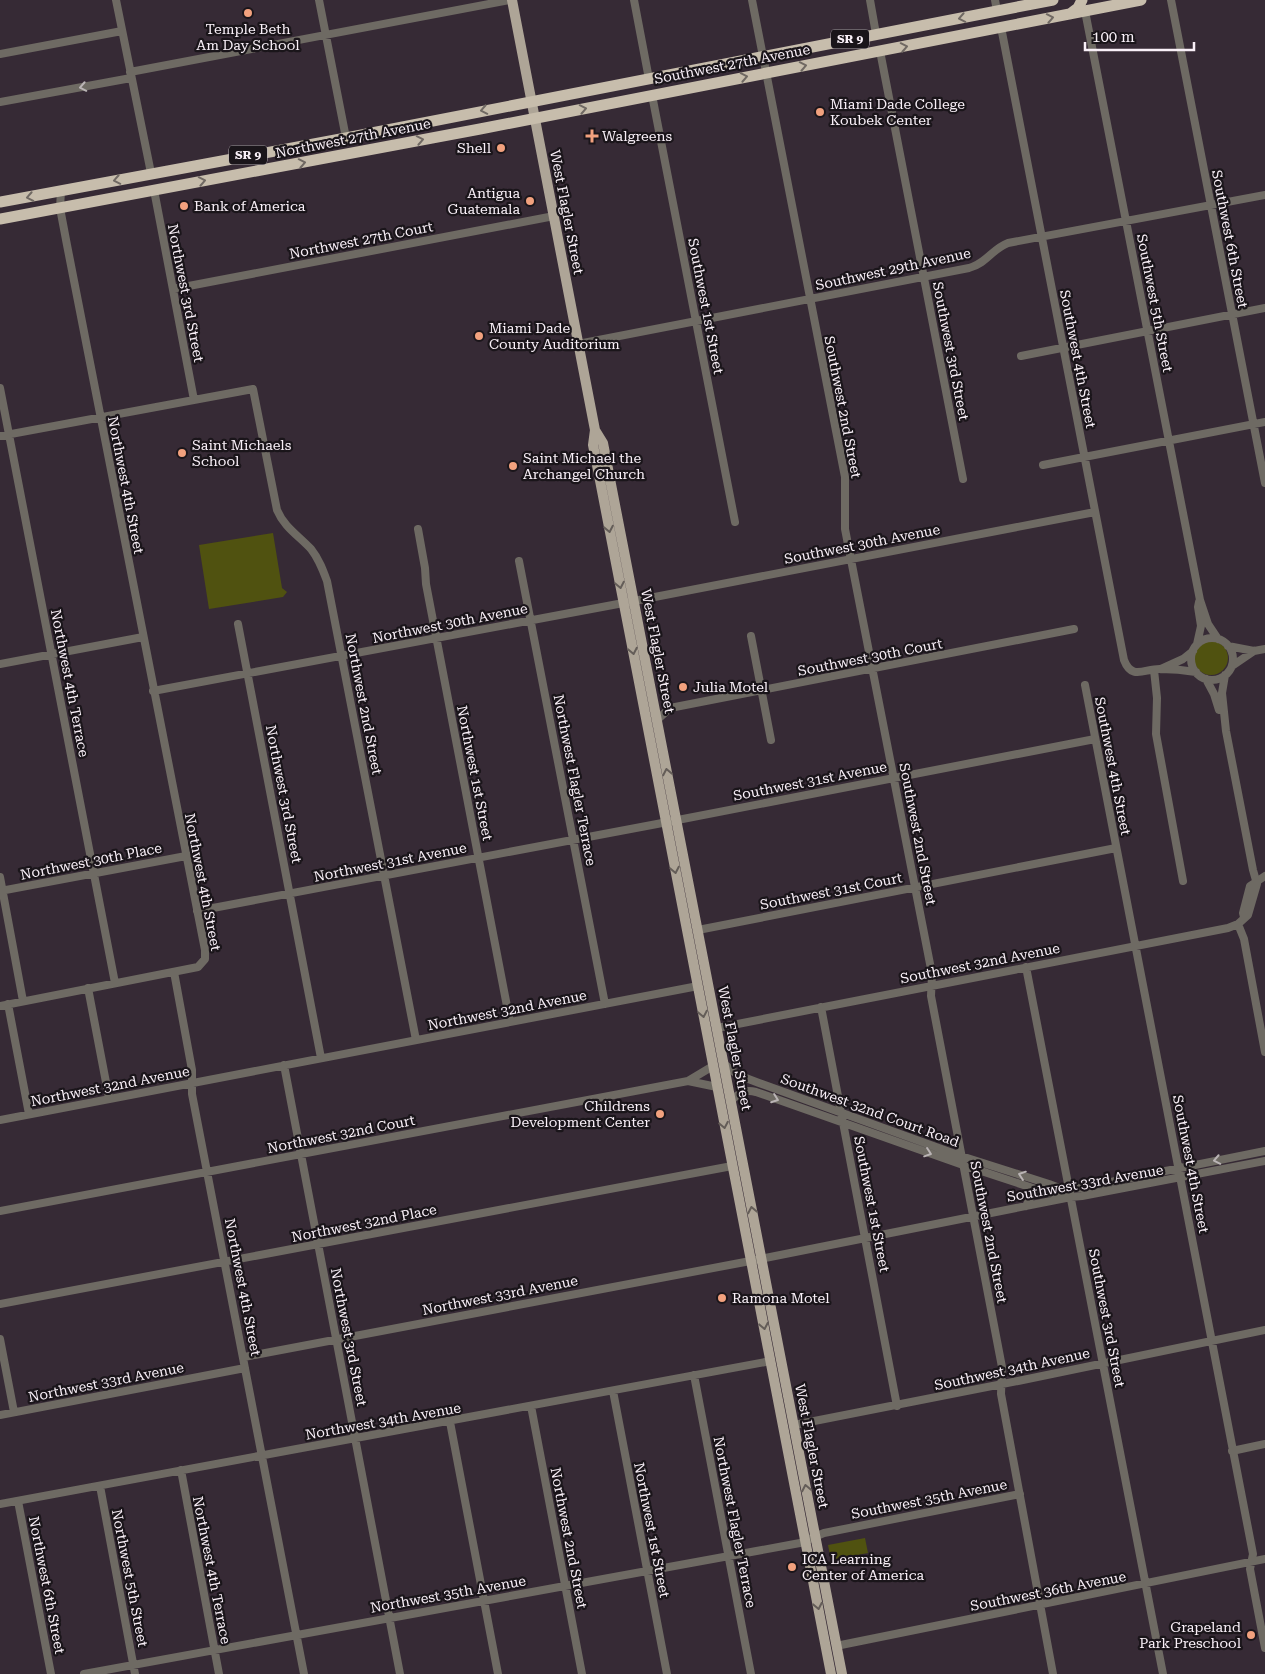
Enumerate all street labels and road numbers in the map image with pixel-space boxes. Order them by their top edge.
road number: SR 9 [831,30,869,48]
street label: Southwest 27th Avenue [653,41,812,87]
street label: Northwest 27th Avenue [274,115,432,161]
road number: SR 9 [229,146,267,164]
street label: West Flagler Street [547,148,587,276]
street label: Southwest 6th Street [1209,168,1251,310]
street label: Northwest 27th Court [288,218,434,262]
street label: Northwest 3rd Street [165,223,207,363]
street label: Southwest 5th Street [1134,232,1176,374]
street label: Southwest 1st Street [685,237,727,375]
street label: Southwest 29th Avenue [814,245,972,293]
street label: Southwest 3rd Street [930,280,972,422]
street label: Southwest 4th Street [1057,288,1099,430]
street label: Southwest 2nd Street [821,335,865,479]
street label: Northwest 4th Street [105,415,147,555]
street label: Southwest 30th Avenue [783,521,942,567]
street label: West Flagler Street [638,587,678,715]
street label: Northwest 30th Avenue [371,600,529,646]
street label: Northwest 4th Terrace [48,608,92,759]
street label: Northwest 2nd Street [342,632,386,776]
street label: Southwest 30th Court [796,635,944,679]
street label: Northwest Flagler Terrace [551,693,600,867]
street label: Southwest 4th Street [1092,695,1134,837]
street label: Northwest 1st Street [454,704,496,842]
street label: Northwest 3rd Street [263,724,305,864]
street label: Southwest 31st Avenue [732,758,888,804]
street label: Southwest 2nd Street [896,762,940,906]
street label: Northwest 4th Street [182,812,224,952]
street label: Northwest 30th Place [19,839,163,883]
street label: Northwest 31st Avenue [312,839,468,885]
street label: Southwest 31st Court [759,869,903,913]
street label: Southwest 32nd Avenue [899,940,1061,986]
street label: West Flagler Street [715,984,755,1112]
street label: Northwest 32nd Avenue [426,987,588,1033]
street label: Northwest 32nd Avenue [29,1063,191,1109]
street label: Southwest 32nd Court Road [779,1070,961,1150]
street label: Southwest 4th Street [1170,1093,1212,1235]
street label: Northwest 32nd Court [266,1112,416,1156]
street label: Southwest 1st Street [851,1135,893,1273]
street label: Southwest 2nd Street [967,1160,1011,1304]
street label: Southwest 33rd Avenue [1005,1161,1165,1205]
street label: Northwest 32nd Place [290,1201,438,1245]
street label: Northwest 4th Street [222,1217,264,1357]
street label: Southwest 3rd Street [1086,1247,1128,1389]
street label: Northwest 3rd Street [328,1267,370,1407]
street label: Northwest 33rd Avenue [421,1272,579,1318]
street label: Southwest 34th Avenue [933,1345,1091,1393]
street label: Northwest 33rd Avenue [27,1359,185,1405]
street label: West Flagler Street [792,1382,832,1510]
street label: Northwest 34th Avenue [304,1399,462,1443]
street label: Northwest Flagler Terrace [711,1435,760,1609]
street label: Northwest 1st Street [631,1461,673,1599]
street label: Northwest 2nd Street [547,1466,591,1610]
street label: Southwest 35th Avenue [850,1476,1009,1522]
street label: Northwest 4th Terrace [190,1495,234,1646]
street label: Northwest 5th Street [109,1508,151,1648]
street label: Northwest 6th Street [26,1515,68,1655]
street label: Southwest 36th Avenue [969,1568,1128,1614]
street label: Northwest 35th Avenue [369,1572,527,1616]

